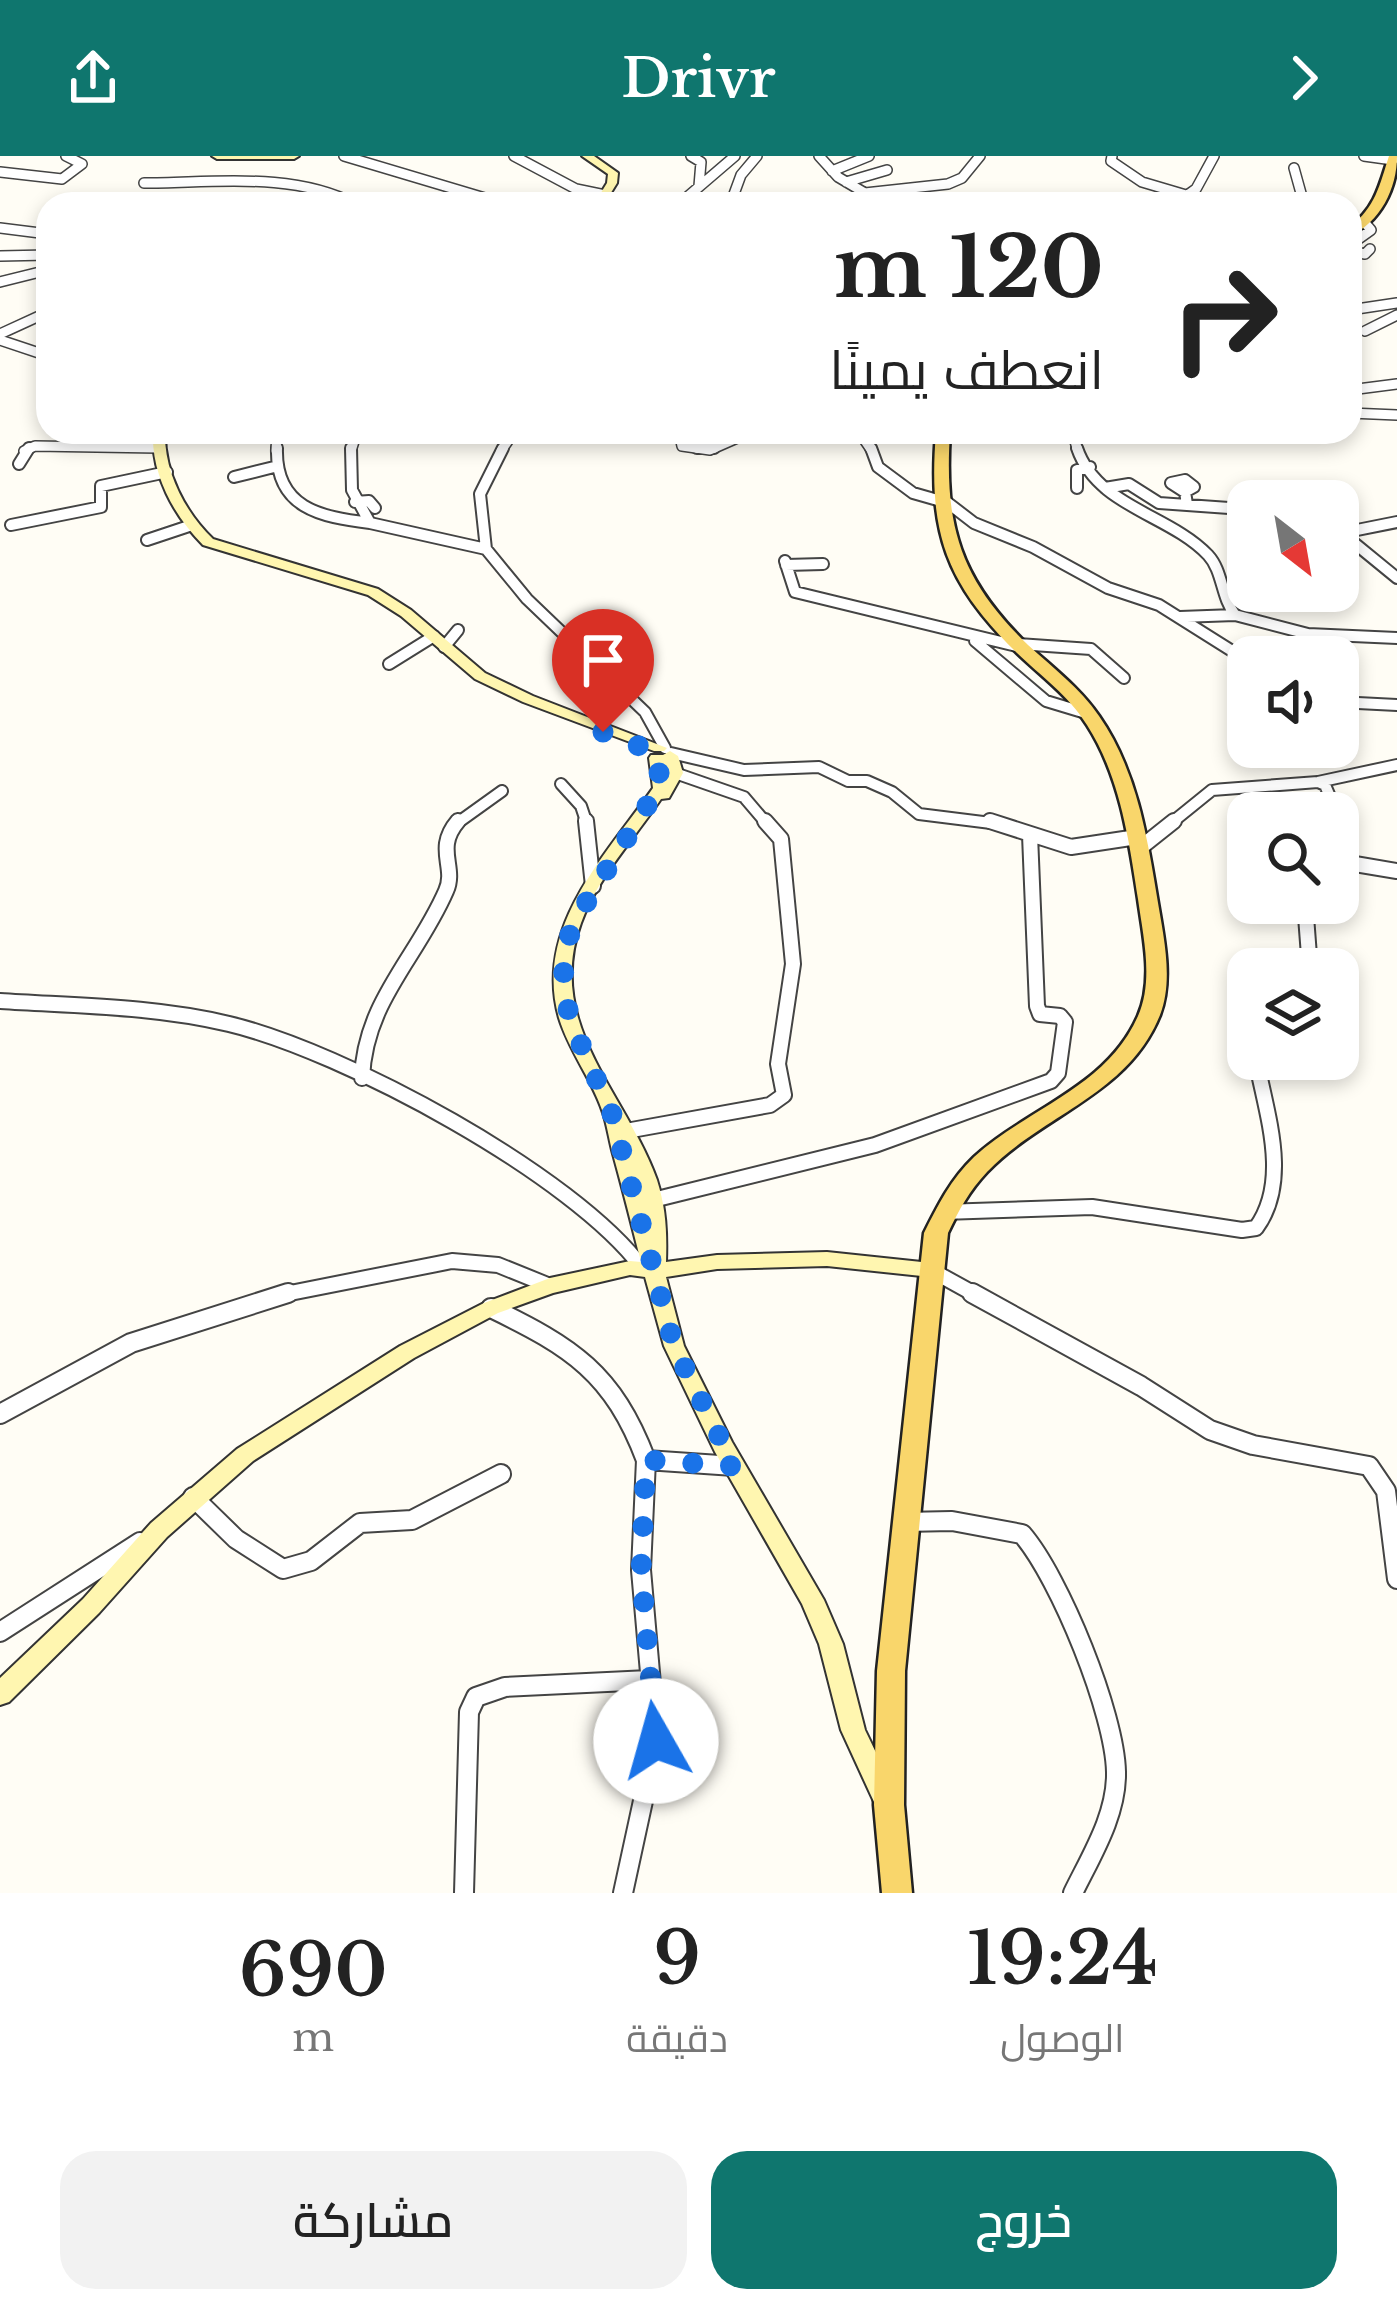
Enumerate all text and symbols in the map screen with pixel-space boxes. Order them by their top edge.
icon: share [60,45,126,111]
text: Drivr [621,45,776,112]
icon: forward [1271,45,1337,111]
text: 120 m [834,216,1104,320]
icon: right [1146,240,1302,396]
text: انعطف يمينًا [829,337,1104,404]
north arrow [1227,480,1359,612]
map controls [1227,480,1359,1080]
pin [552,609,654,732]
icon: arrive [570,627,636,693]
button: sound [1227,636,1359,768]
button: search [1227,792,1359,924]
button: layers [1227,948,1359,1080]
position arrow [593,1678,719,1804]
text: 9 [653,1914,701,2003]
text: 19:24 [966,1914,1158,2003]
text: 690 [239,1926,388,2015]
text: m [292,2013,334,2062]
text: دقيقة [626,2014,728,2063]
text: الوصول [1000,2014,1125,2063]
button: مشاركة [60,2151,687,2289]
button: خروج [711,2151,1337,2289]

